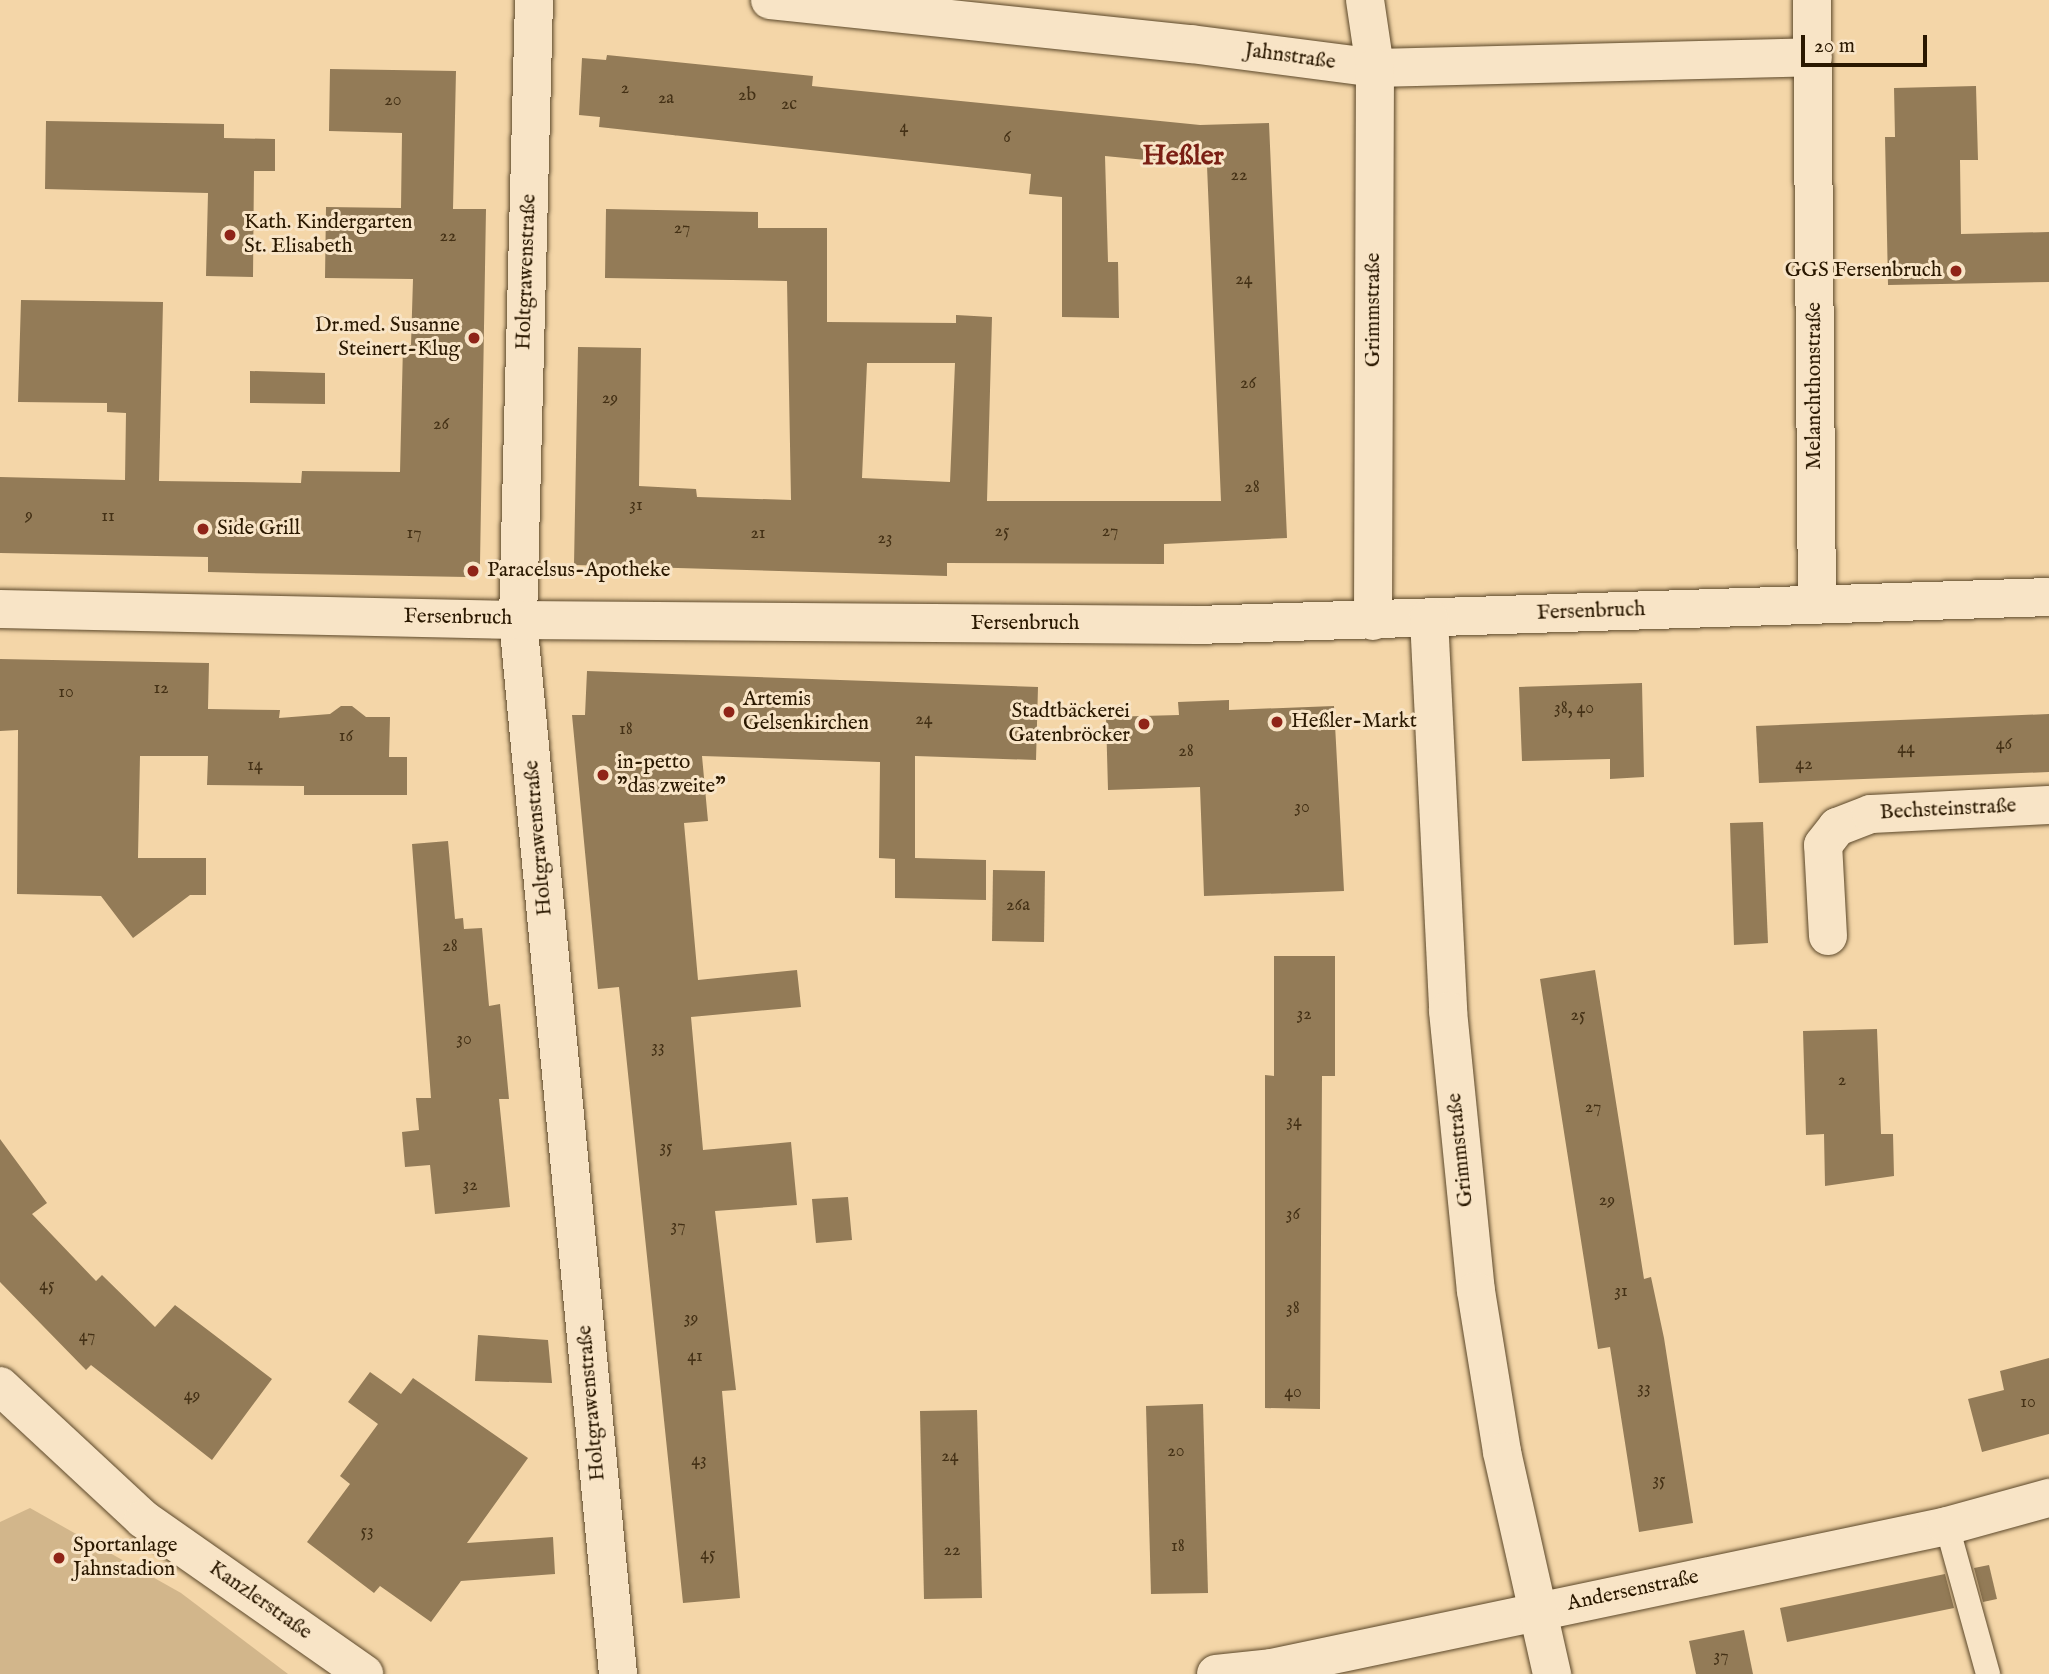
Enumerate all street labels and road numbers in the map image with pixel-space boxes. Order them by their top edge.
street label: Jahnstraße [1243,38,1337,76]
street label: Holtgrawenstraße [512,194,542,350]
street label: Grimmstraße [1361,253,1387,367]
street label: Melanchthonstraße [1802,302,1828,470]
street label: Fersenbruch [1536,598,1646,626]
street label: Fersenbruch [403,604,513,632]
street label: Fersenbruch [971,611,1079,637]
street label: Holtgrawenstraße [520,759,558,917]
street label: Bechsteinstraße [1879,794,2017,826]
street label: Grimmstraße [1442,1092,1480,1208]
street label: Holtgrawenstraße [573,1324,611,1482]
street label: Kanzlerstraße [204,1556,316,1646]
street label: Andersenstraße [1565,1565,1701,1617]

